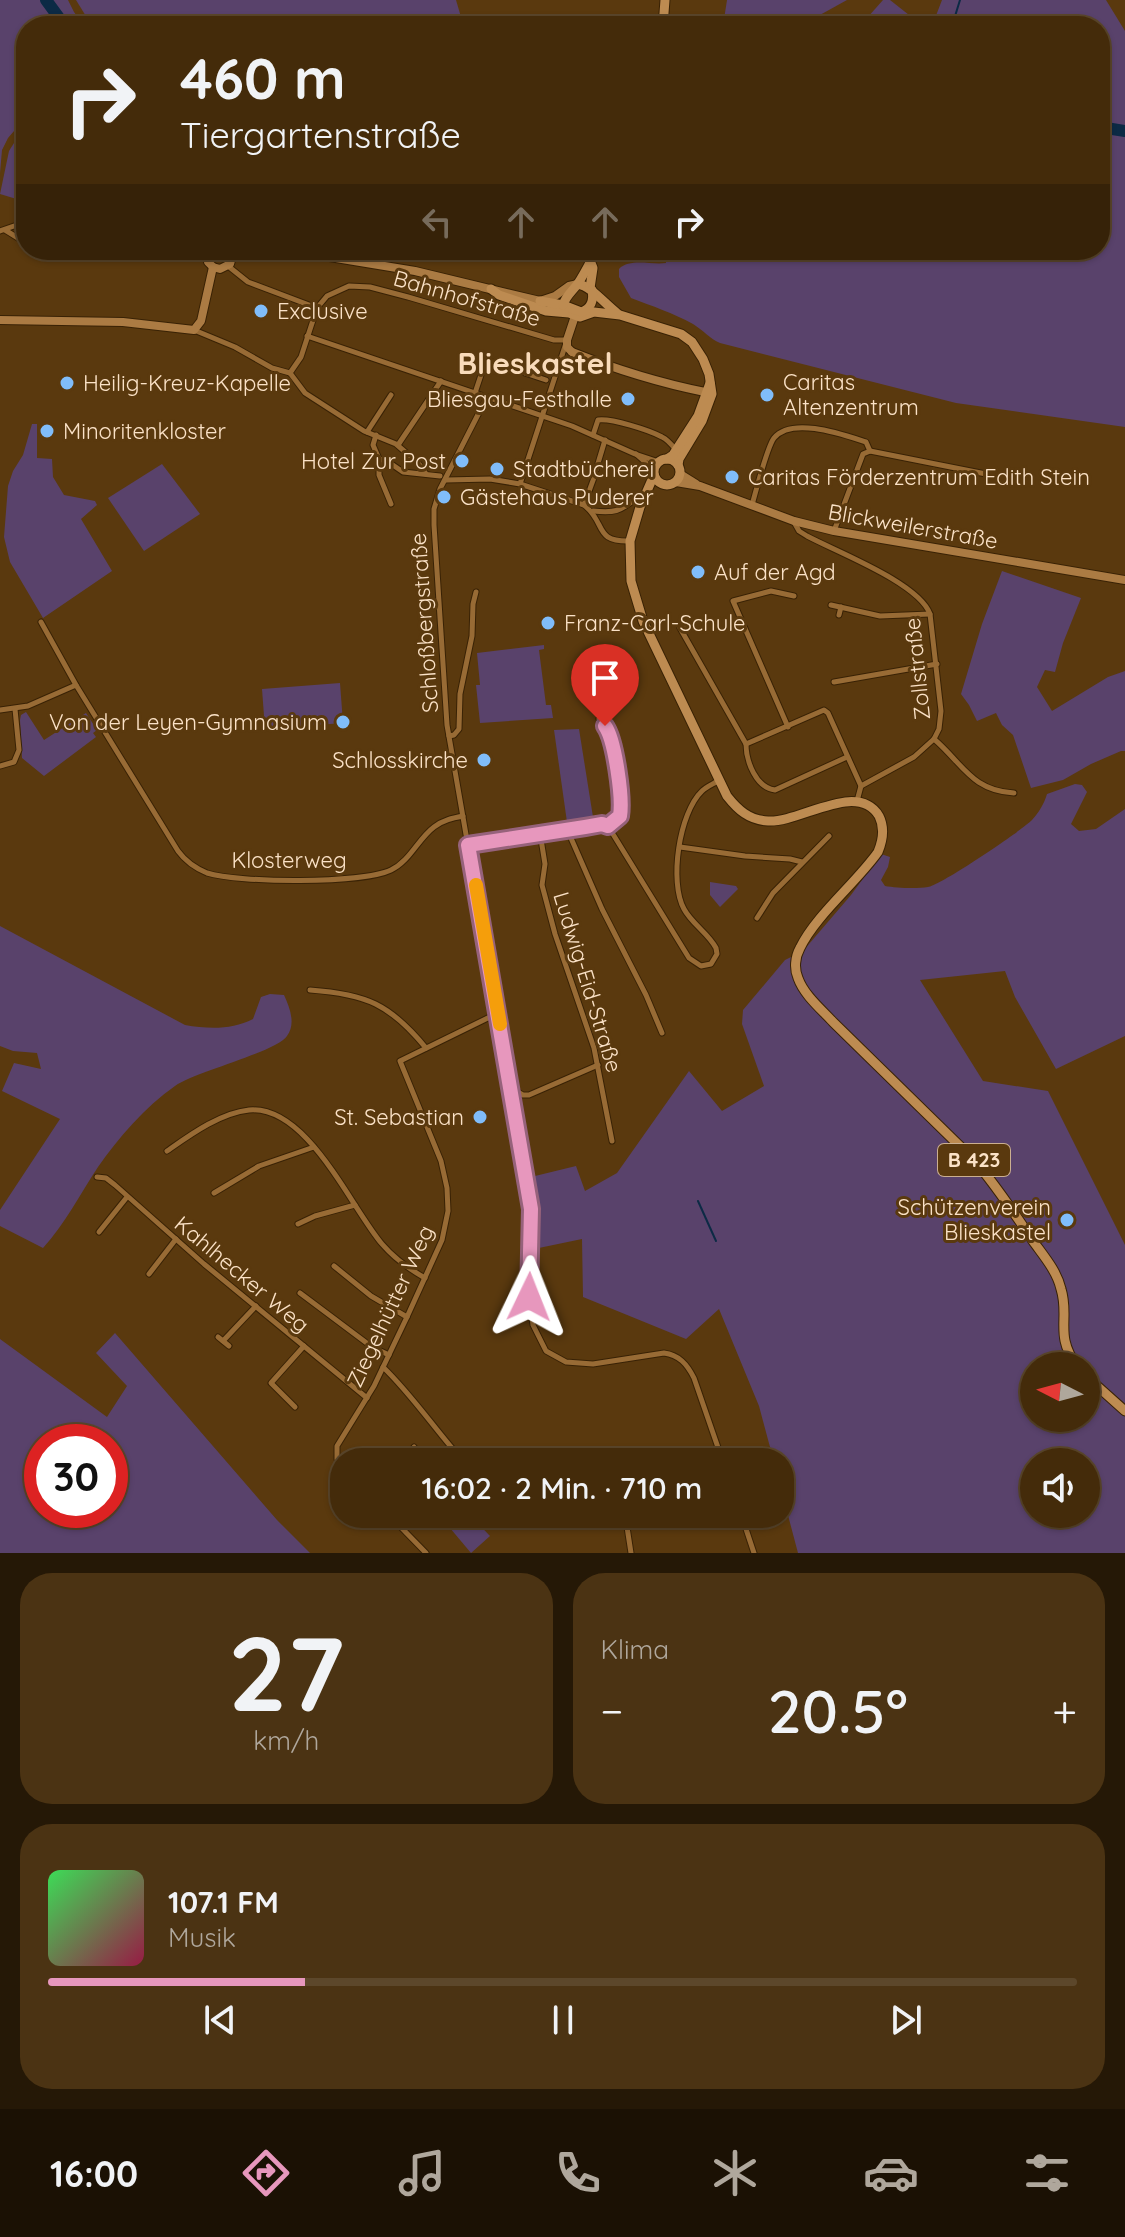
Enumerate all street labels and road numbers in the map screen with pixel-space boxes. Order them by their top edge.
street label: Bahnhofstraße [390,264,544,332]
street label: Blickweilerstraße [826,497,1000,555]
street label: Schloßbergstraße [404,532,444,714]
street label: Zollstraße [898,617,936,721]
street label: Klosterweg [231,846,347,874]
street label: Ludwig-Eid-Straße [547,888,629,1076]
road number: B 423 [938,1144,1010,1176]
street label: Kahlhecker Weg [169,1210,315,1338]
street label: Ziegelhütter Weg [340,1220,440,1392]

